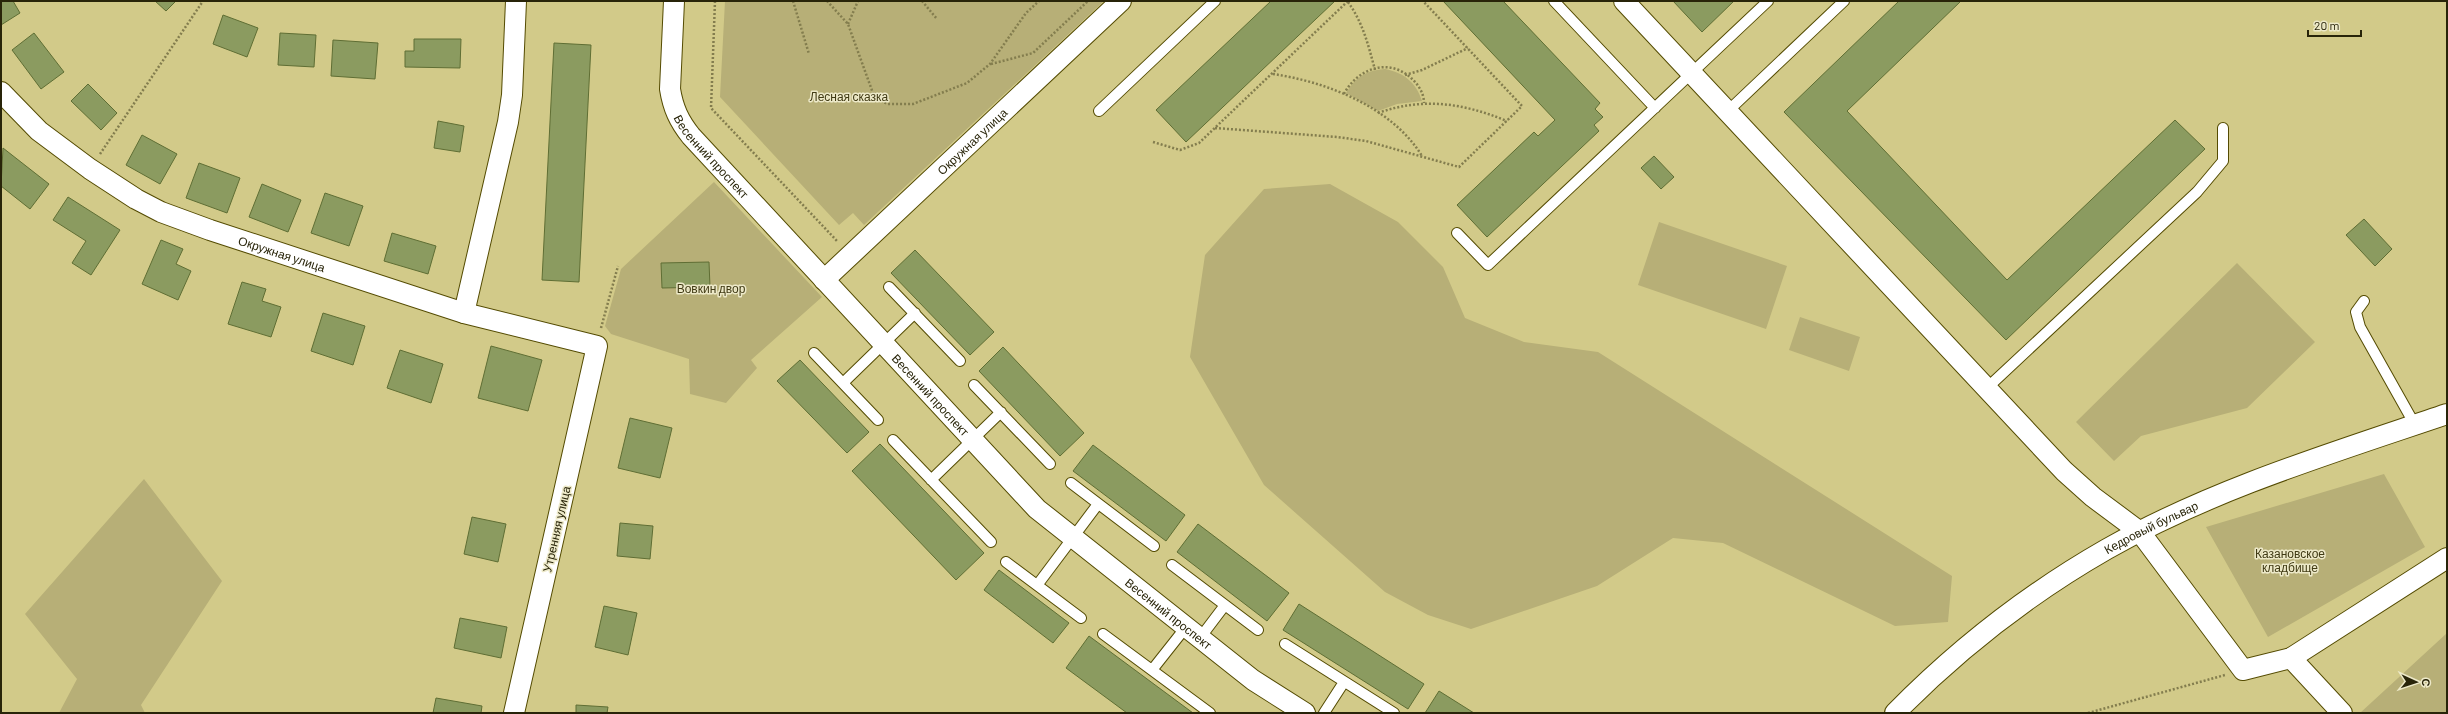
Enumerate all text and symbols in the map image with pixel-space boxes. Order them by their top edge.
scale bar [2308,12,2361,38]
text: 20 m [2314,18,2340,32]
park label: Лесная сказка [810,89,889,103]
street label: Окружная улица [934,105,1010,177]
street label: Весенний проспект [672,112,752,201]
street label: Окружная улица [237,233,327,274]
park label: Вовкин двор [677,281,746,296]
street label: Весенний проспект [890,351,973,439]
street label: Утренняя улица [539,484,574,574]
street label: Кедровый бульвар [2101,498,2201,556]
park label: Казановское кладбище [2255,546,2325,575]
street label: Весенний проспект [1123,575,1215,652]
north arrow [2396,662,2436,702]
text: С [2420,678,2433,687]

